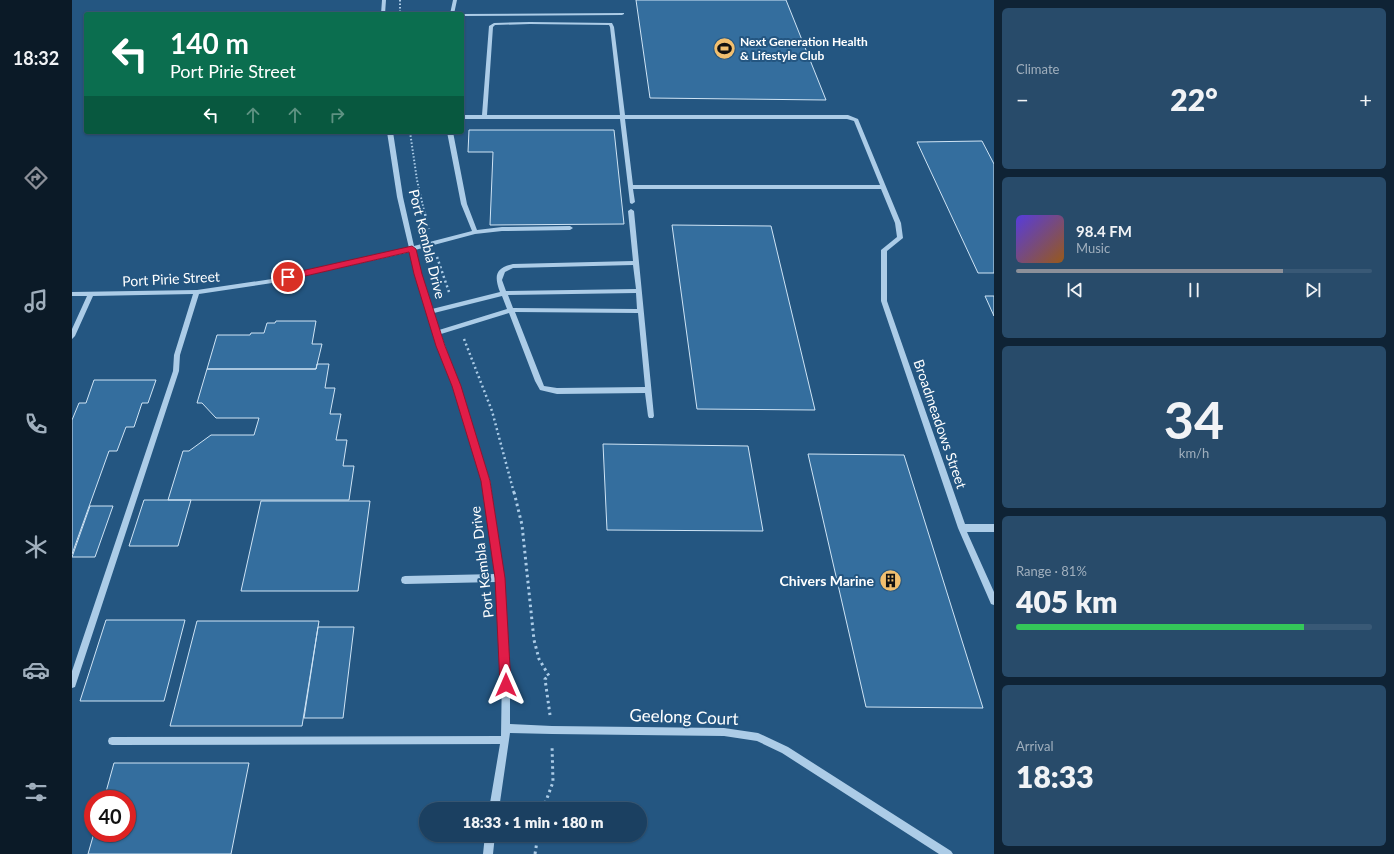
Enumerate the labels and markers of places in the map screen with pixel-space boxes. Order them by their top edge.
place label: Next Generation Health & Lifestyle Club [740,34,868,63]
sports icon: Next Generation Health & Lifestyle Club [711,36,737,62]
pin [271,260,305,294]
building icon: Chivers Marine [877,568,903,594]
place label: Chivers Marine [780,572,875,589]

